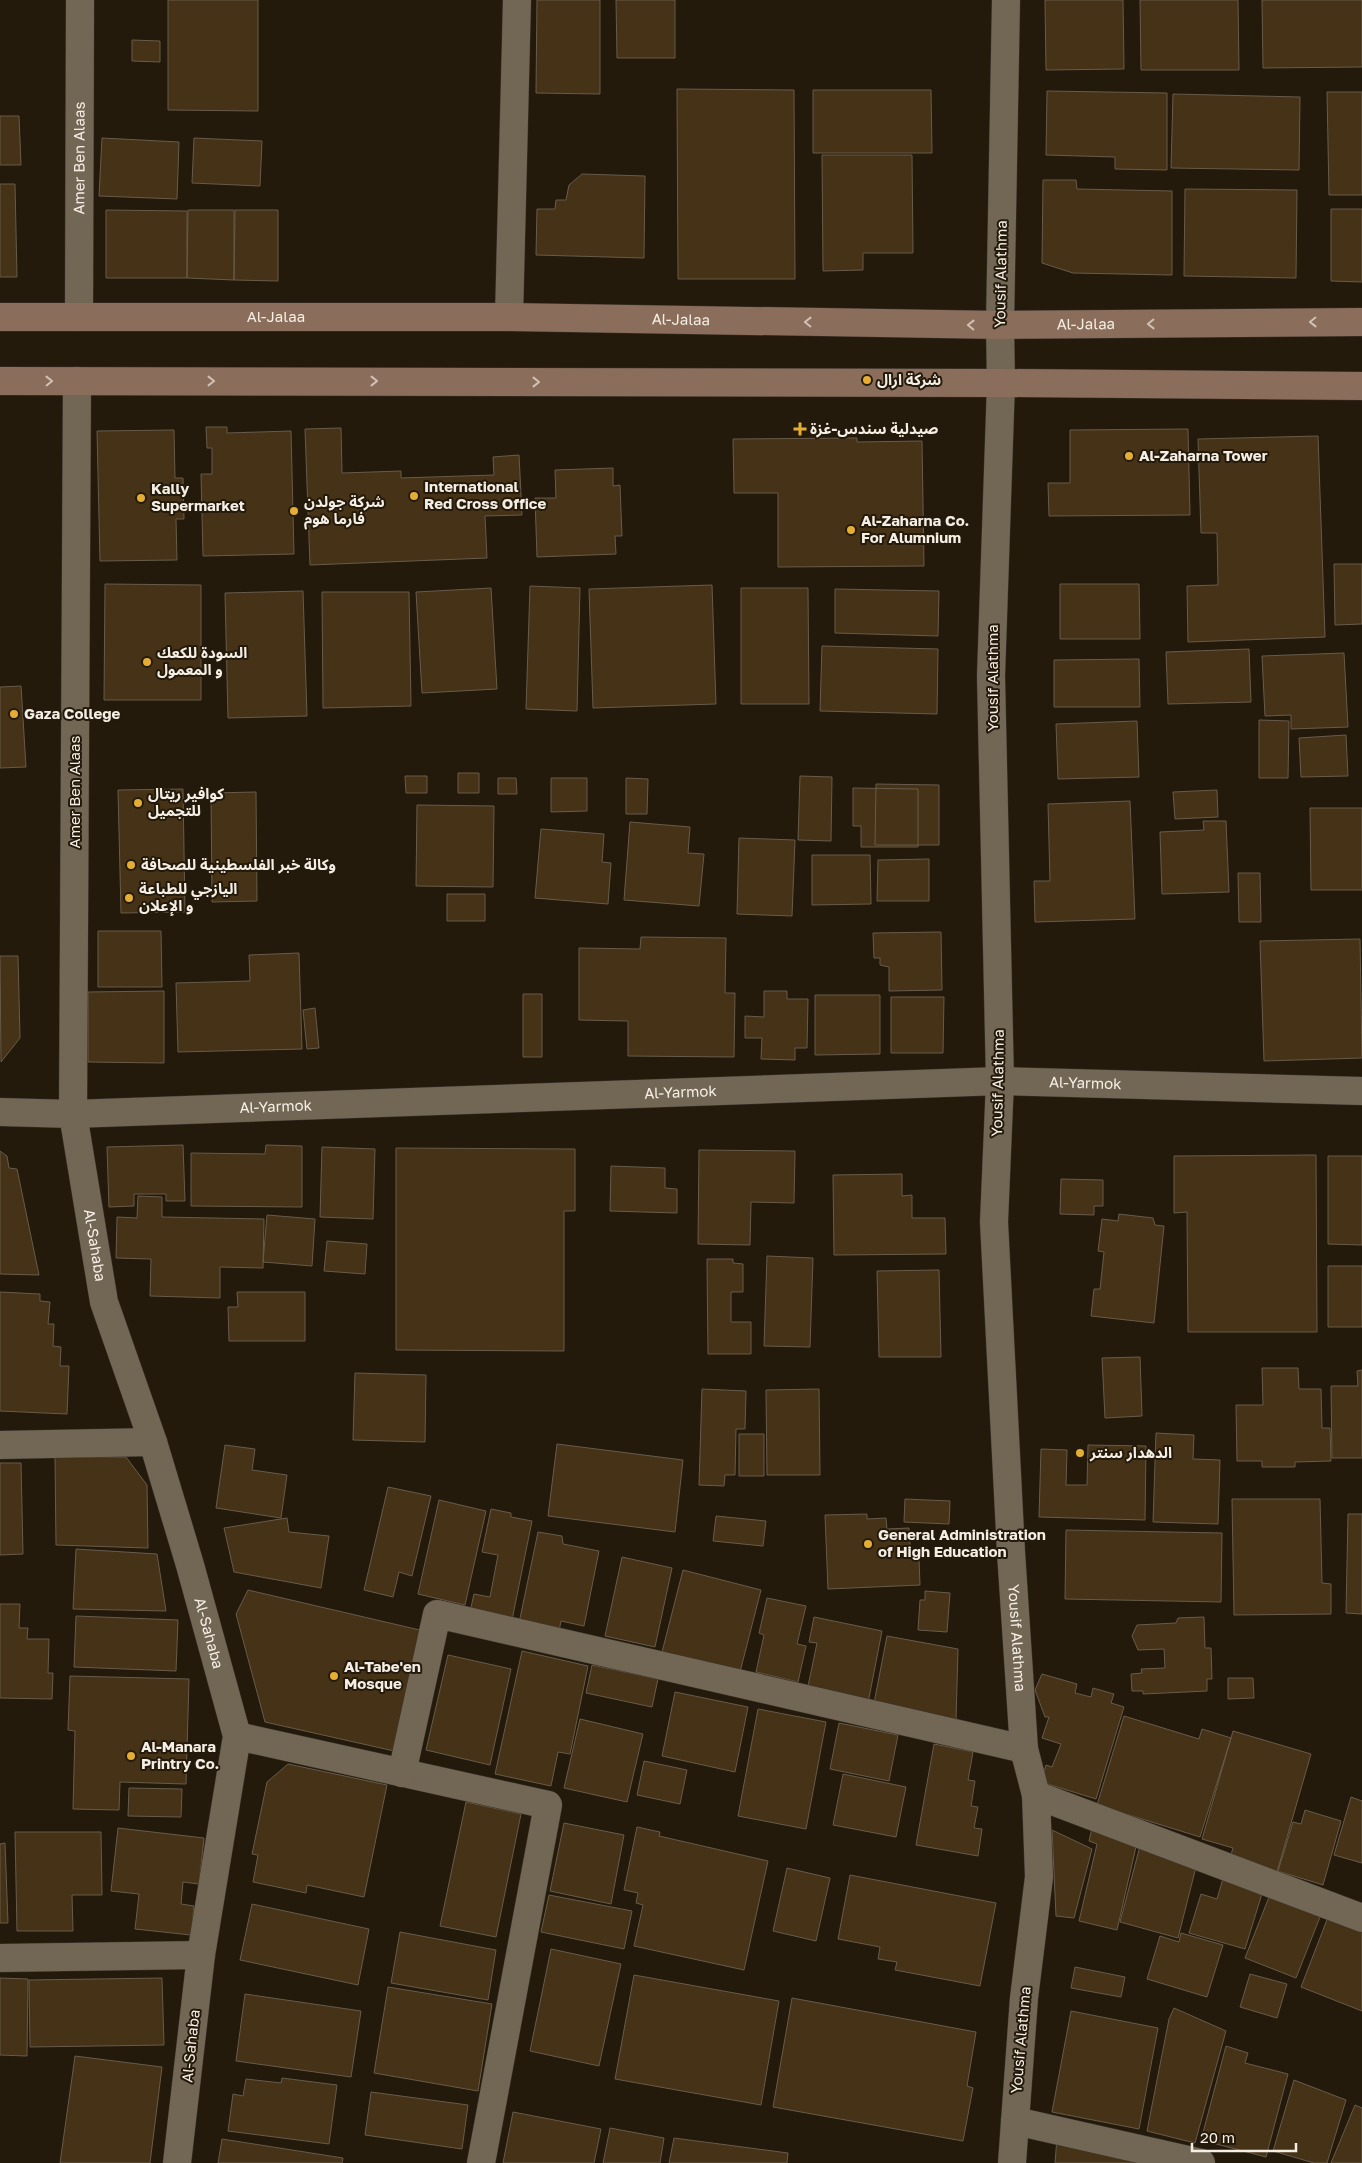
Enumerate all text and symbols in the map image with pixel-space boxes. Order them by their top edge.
street label: Amer Ben Alaas [69,101,88,214]
street label: Yousif Alathma [990,220,1010,328]
street label: Al-Jalaa [247,307,305,325]
street label: Al-Jalaa [652,309,710,328]
street label: Al-Jalaa [1057,314,1115,333]
one-way arrow [804,317,812,327]
one-way arrow [1309,317,1317,328]
one-way arrow [1147,319,1154,329]
one-way arrow [967,320,974,330]
place label: شركة ارال [877,370,941,389]
marker: شركة ارال [861,374,873,386]
one-way arrow [45,376,53,386]
one-way arrow [208,376,215,386]
one-way arrow [370,376,378,386]
one-way arrow [532,377,540,387]
place label: صيدلية سندس-غزة [810,419,939,438]
marker: صيدلية سندس-غزة [794,423,806,435]
place label: Al-Zaharna Tower [1139,446,1268,464]
marker: Al-Zaharna Tower [1123,450,1135,462]
place label: International Red Cross Office [424,477,546,512]
place label: Kally Supermarket [151,479,245,514]
marker: International Red Cross Office [408,490,420,502]
marker: Kally Supermarket [135,492,147,504]
place label: شركة جولدن فارما هوم [304,492,385,530]
marker: شركة جولدن فارما هوم [288,505,300,517]
place label: Al-Zaharna Co. For Alumnium [861,511,969,546]
marker: Al-Zaharna Co. For Alumnium [845,524,857,536]
street label: Yousif Alathma [983,624,1001,732]
place label: السودة للكعك و المعمول [157,643,247,679]
marker: السودة للكعك و المعمول [141,656,153,668]
place label: Gaza College [24,704,121,722]
marker: Gaza College [8,708,20,720]
street label: Amer Ben Alaas [65,736,83,848]
place label: كوافير ريتال للتجميل [148,784,224,820]
marker: كوافير ريتال للتجميل [132,797,144,809]
place label: وكالة خبر الفلسطينية للصحافة [141,855,336,874]
marker: وكالة خبر الفلسطينية للصحافة [125,859,137,871]
place label: اليازجي للطباعة و الإعلان [139,879,237,916]
marker: اليازجي للطباعة و الإعلان [123,892,135,904]
street label: Yousif Alathma [987,1029,1007,1137]
street label: Al-Yarmok [1049,1072,1122,1092]
street label: Al-Yarmok [644,1081,718,1102]
street label: Al-Yarmok [239,1095,313,1116]
street label: Al-Sahaba [81,1207,110,1283]
place label: الدهدار سنتر [1089,1443,1172,1462]
marker: الدهدار سنتر [1074,1447,1086,1459]
place label: General Administration of High Education [878,1525,1046,1560]
marker: General Administration of High Education [862,1538,874,1550]
street label: Yousif Alathma [1005,1584,1030,1692]
street label: Al-Sahaba [191,1595,228,1671]
place label: Al-Tabe'en Mosque [344,1657,421,1692]
marker: Al-Tabe'en Mosque [328,1670,340,1682]
place label: Al-Manara Printry Co. [141,1737,219,1772]
marker: Al-Manara Printry Co. [125,1750,137,1762]
street label: Yousif Alathma [1006,1986,1034,2094]
street label: Al-Sahaba [177,2009,203,2083]
scale bar [1192,2120,1296,2152]
text: 20 m [1200,2128,1235,2146]

